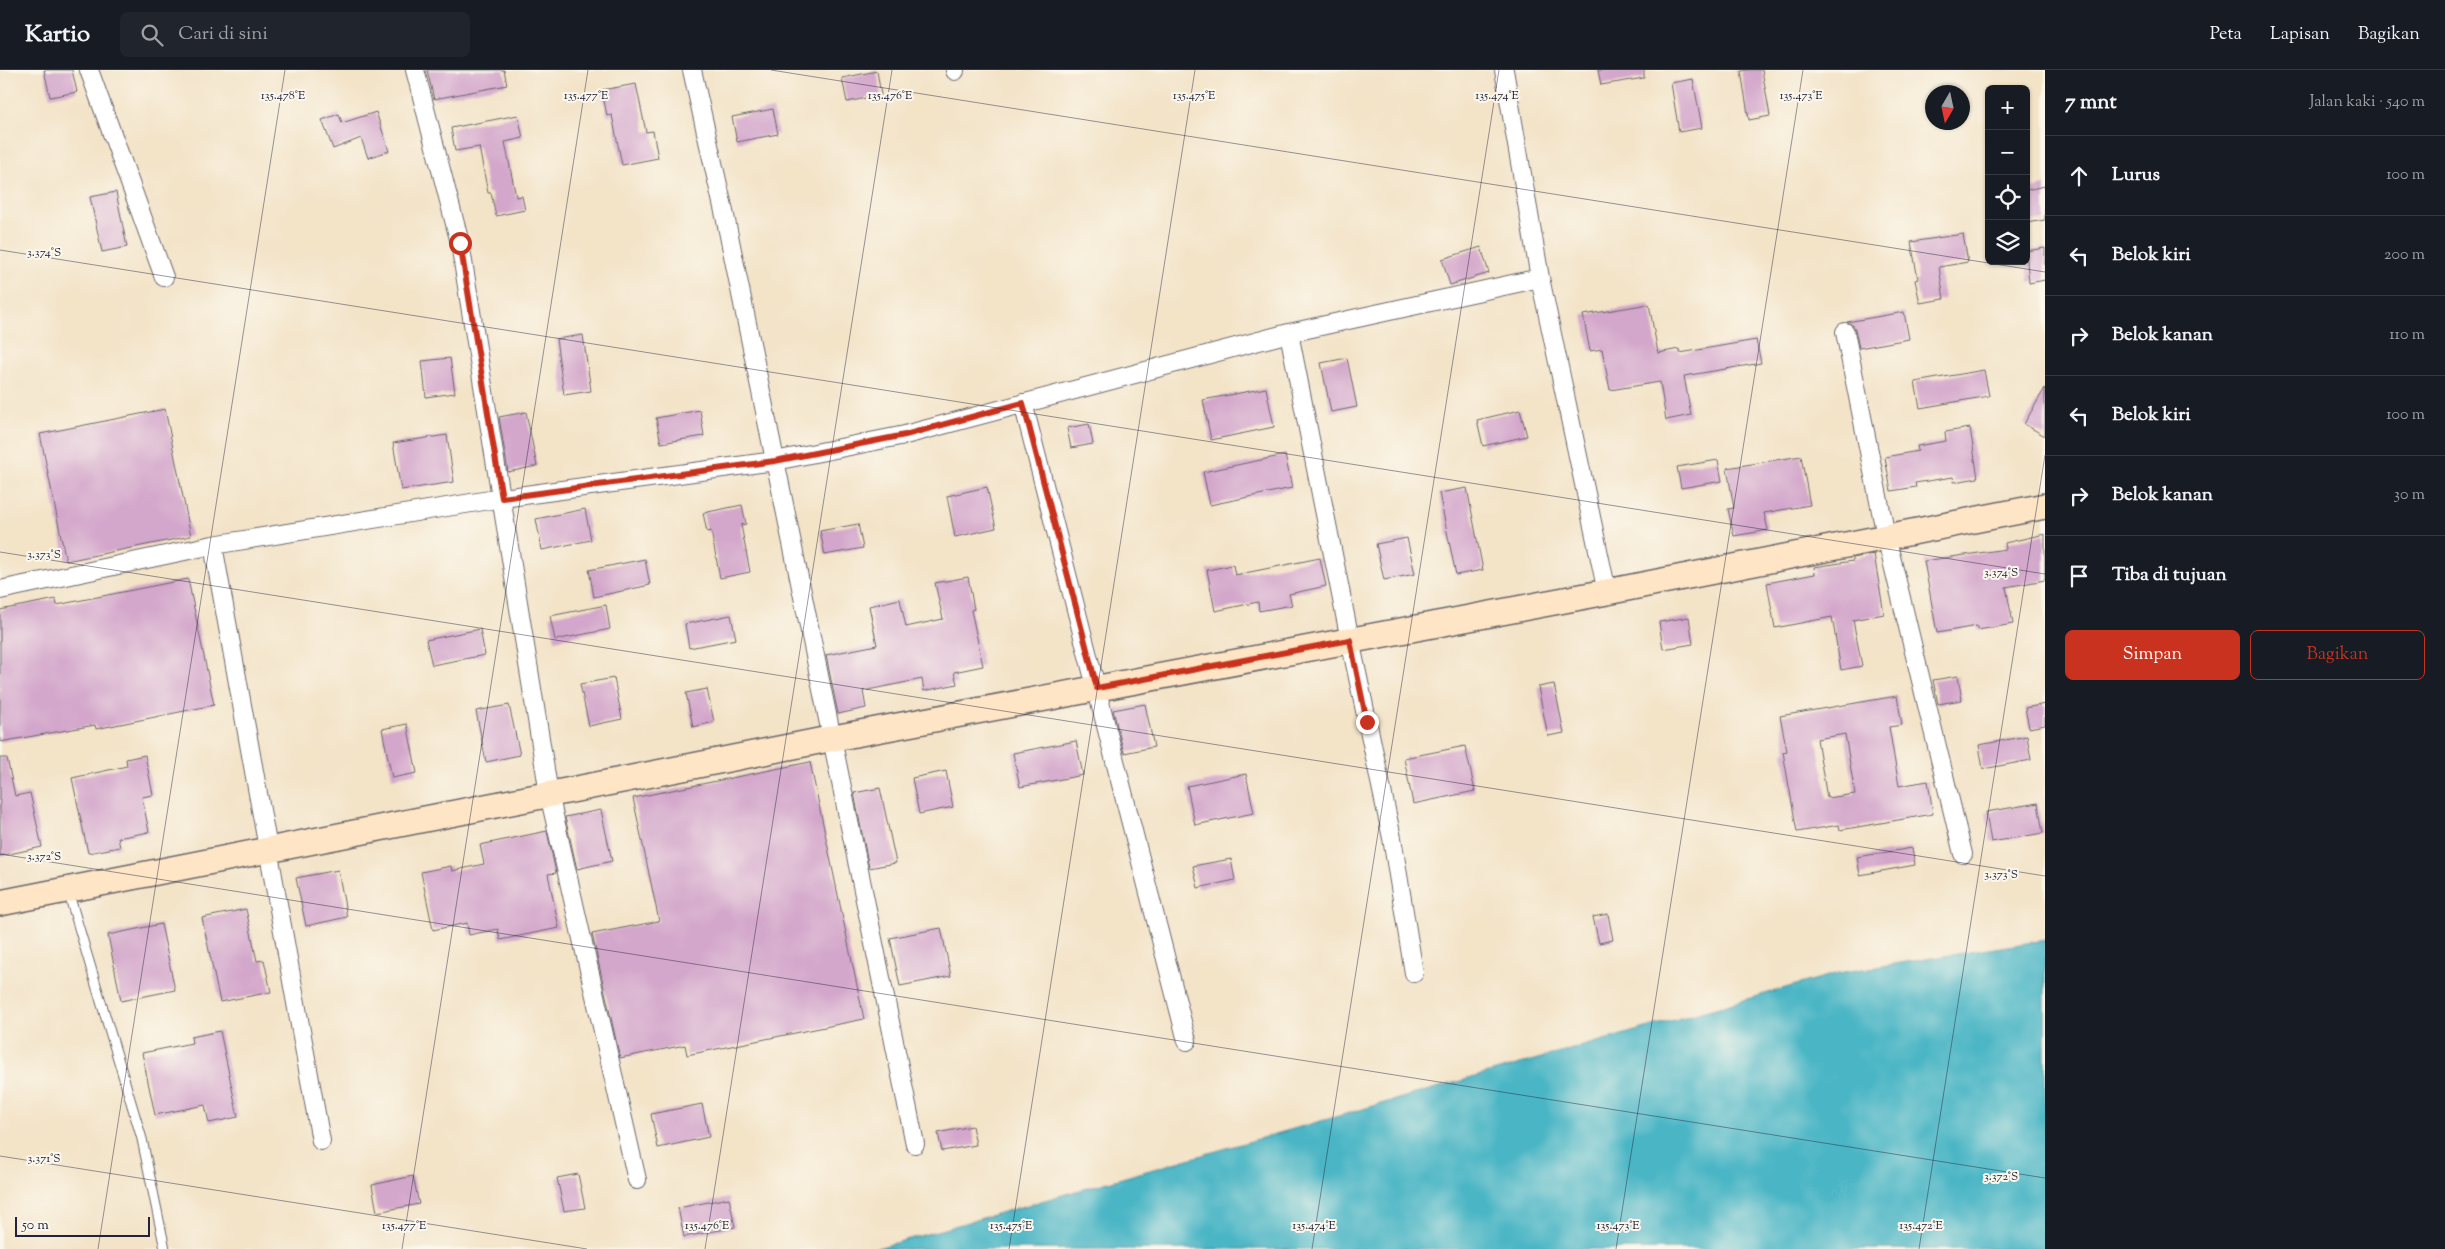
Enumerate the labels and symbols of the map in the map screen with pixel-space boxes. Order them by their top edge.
north arrow [1925,85,1970,130]
text: 135.478°E [261,87,306,105]
text: 135.477°E [564,87,609,105]
text: 135.476°E [868,87,913,105]
text: 135.475°E [1173,87,1216,105]
text: 135.474°E [1475,87,1520,105]
text: 135.473°E [1779,87,1823,105]
route start [449,232,472,255]
text: 3.374°S [27,244,61,262]
text: 3.373°S [27,546,61,564]
text: 3.374°S [1984,564,2018,582]
route end [1356,711,1379,734]
text: 3.372°S [27,848,61,866]
text: 3.373°S [1984,866,2018,884]
text: 3.371°S [27,1150,61,1168]
text: 3.372°S [1984,1168,2018,1186]
scale bar [15,1214,150,1237]
text: 135.477°E [382,1217,427,1235]
text: 135.476°E [685,1217,730,1235]
text: 135.475°E [990,1217,1033,1235]
text: 135.474°E [1292,1217,1337,1235]
text: 135.473°E [1596,1217,1640,1235]
text: 135.472°E [1899,1217,1944,1235]

